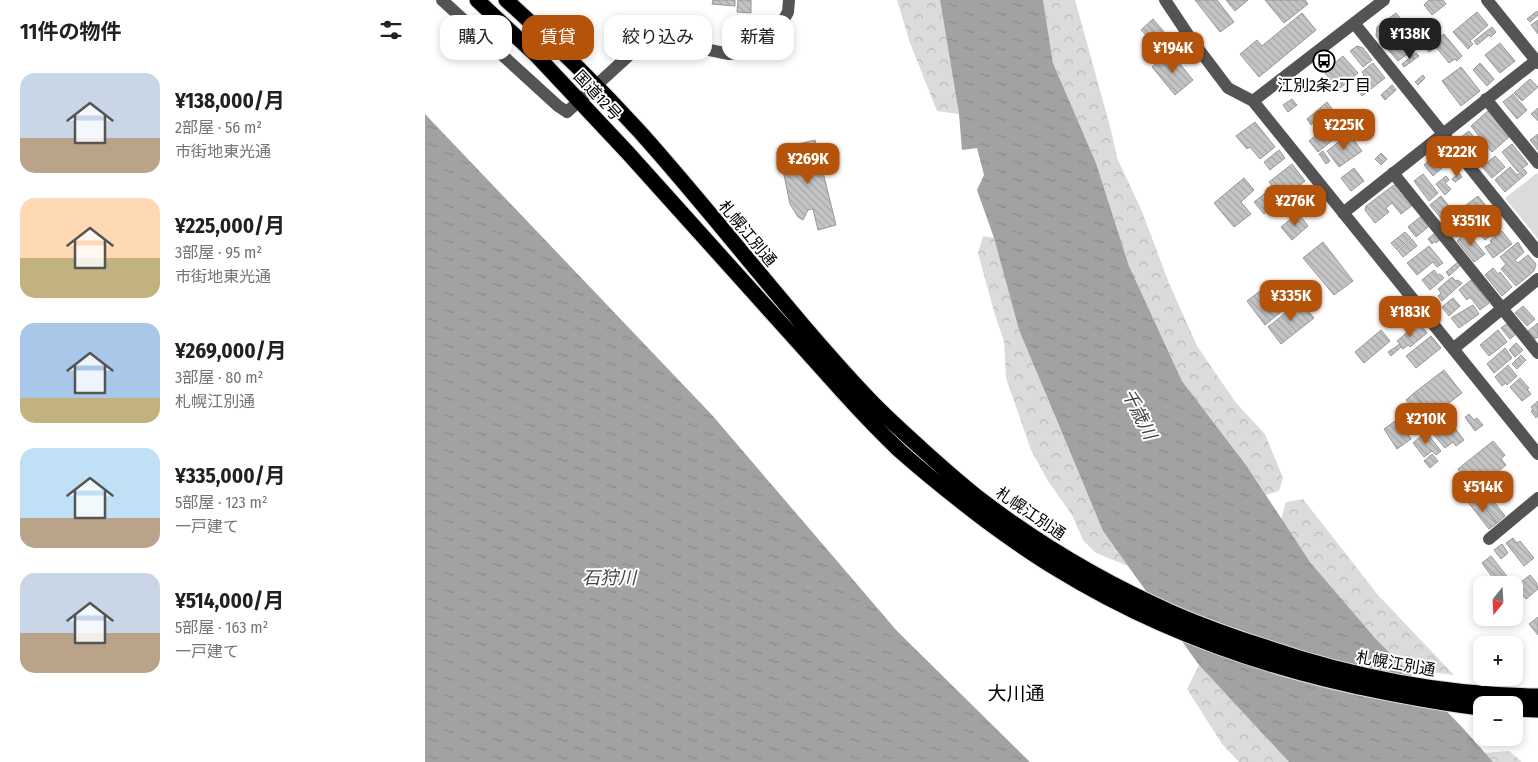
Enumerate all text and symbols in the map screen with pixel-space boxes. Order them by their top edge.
chip: 購入 [440,15,512,60]
chip: 賃貸 [522,15,594,60]
chip: 絞り込み [604,15,712,60]
chip: 新着 [722,15,794,60]
icon: filters [377,16,405,44]
pin: ¥138K [1375,18,1445,60]
text: 11件の物件 [20,19,121,45]
text: ¥138K [1390,24,1430,43]
pin: ¥194K [1138,32,1208,74]
text: ¥194K [1153,38,1193,57]
bus stop icon: 江別2条2丁目 [1312,49,1336,73]
street label: 国道12号 [570,66,625,124]
place label: 江別2条2丁目 [1277,76,1371,95]
text: ¥138,000/月 [175,88,285,114]
icon: home [60,93,120,153]
pin: ¥225K [1309,108,1379,151]
text: ¥225K [1324,115,1364,134]
text: 2部屋 · 56 m² [175,118,262,137]
pin: ¥222K [1422,136,1492,178]
text: 市街地東光通 [175,142,271,161]
pin: ¥269K [773,142,843,185]
text: ¥222K [1437,142,1477,161]
text: ¥269K [787,149,829,168]
pin: ¥276K [1260,184,1330,227]
text: ¥276K [1275,191,1315,210]
street label: 札幌江別通 [715,197,781,270]
pin: ¥351K [1436,204,1506,247]
text: ¥351K [1452,211,1490,230]
text: ¥225,000/月 [175,213,285,239]
icon: home [60,218,120,278]
text: 3部屋 · 95 m² [175,243,262,262]
text: 市街地東光通 [175,267,271,286]
pin: ¥335K [1256,280,1326,322]
text: ¥335K [1271,286,1311,305]
pin: ¥183K [1375,296,1445,338]
text: ¥183K [1390,302,1430,321]
text: ¥269,000/月 [175,338,287,364]
icon: home [60,343,120,403]
text: 3部屋 · 80 m² [175,368,263,387]
water label: 千歳川 [1117,385,1162,445]
text: 札幌江別通 [175,392,255,411]
pin: ¥210K [1391,402,1461,445]
text: ¥210K [1406,409,1446,428]
text: ¥335,000/月 [175,463,286,489]
icon: home [60,468,120,528]
pin: ¥514K [1448,470,1518,513]
text: ¥514K [1463,477,1503,496]
street label: 札幌江別通 [992,483,1069,544]
text: 5部屋 · 123 m² [175,493,268,512]
text: 一戸建て [175,517,239,536]
water label: 石狩川 [582,567,638,589]
north arrow [1473,576,1523,626]
map controls [1473,576,1523,746]
text: ¥514,000/月 [175,588,284,614]
icon: home [60,593,120,653]
text: 5部屋 · 163 m² [175,618,268,637]
button: + [1473,636,1523,686]
text: 一戸建て [175,642,239,661]
street label: 札幌江別通 [1355,647,1437,680]
district label: 大川通 [987,682,1045,705]
button: − [1473,696,1523,746]

